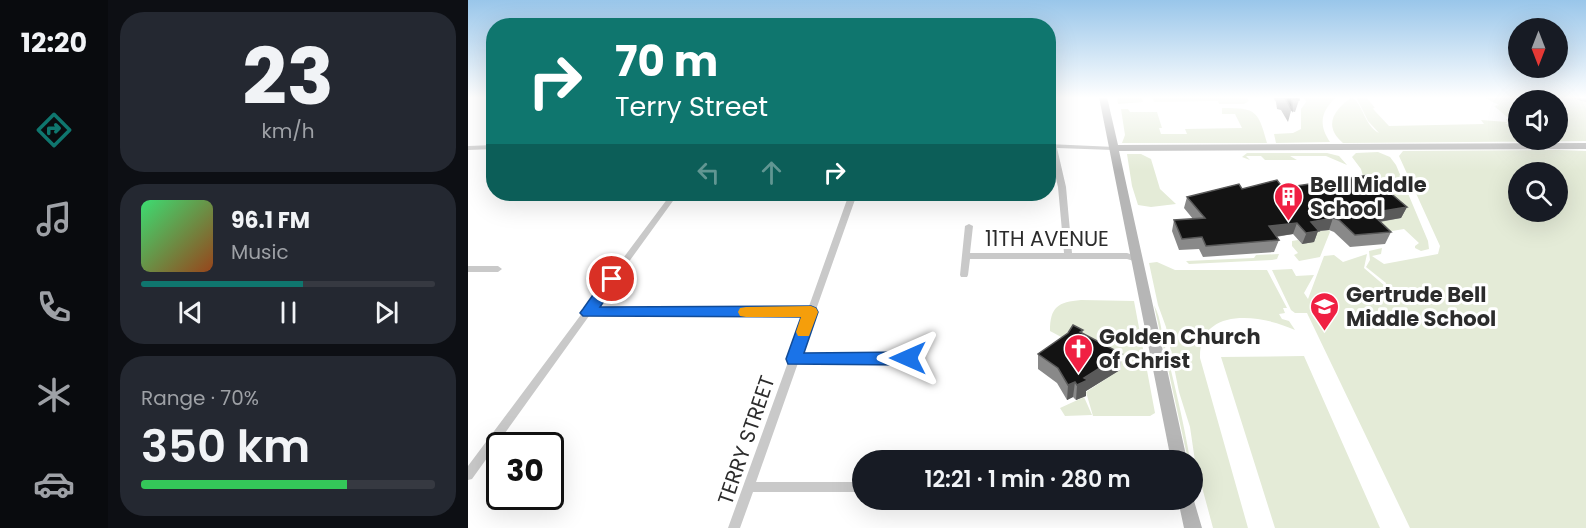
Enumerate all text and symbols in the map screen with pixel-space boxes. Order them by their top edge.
north arrow [1508,18,1568,78]
map controls [1508,18,1568,222]
text: 23 [242,22,334,131]
text: 12:20 [21,24,87,61]
text: 70 m [615,32,718,91]
icon: right [516,42,594,120]
text: Terry Street [615,88,768,125]
button: sound [1508,90,1568,150]
icon: directions [33,109,75,151]
text: km/h [261,117,315,145]
icon: left [692,156,725,189]
icon: ahead [755,156,788,189]
icon: right [818,156,851,189]
button: search [1508,162,1568,222]
place label: Bell Middle School [1310,170,1427,223]
building icon: Bell Middle School [1273,180,1305,222]
icon: music [33,198,75,240]
text: 96.1 FM [231,205,310,236]
street label: 11TH AVENUE [985,224,1109,253]
text: Music [231,238,289,266]
pin [586,253,637,304]
icon: arrive [595,262,628,295]
place label: Gertrude Bell Middle School [1346,280,1496,333]
icon: phone [33,286,75,328]
school or university icon: Gertrude Bell Middle School [1309,290,1341,332]
icon: previous [174,296,207,329]
icon: pause [272,296,305,329]
icon: next [370,296,403,329]
place label: Golden Church of Christ [1099,322,1261,375]
position arrow [876,326,940,390]
church icon: Golden Church of Christ [1062,332,1094,374]
street label: TERRY STREET [710,372,782,508]
icon: climate [33,374,75,416]
text: Range · 70% [141,384,259,412]
text: 350 km [141,415,310,478]
speed limit sign: 30 [486,432,564,510]
icon: car [33,463,75,505]
text: 12:21 · 1 min · 280 m [925,464,1131,495]

